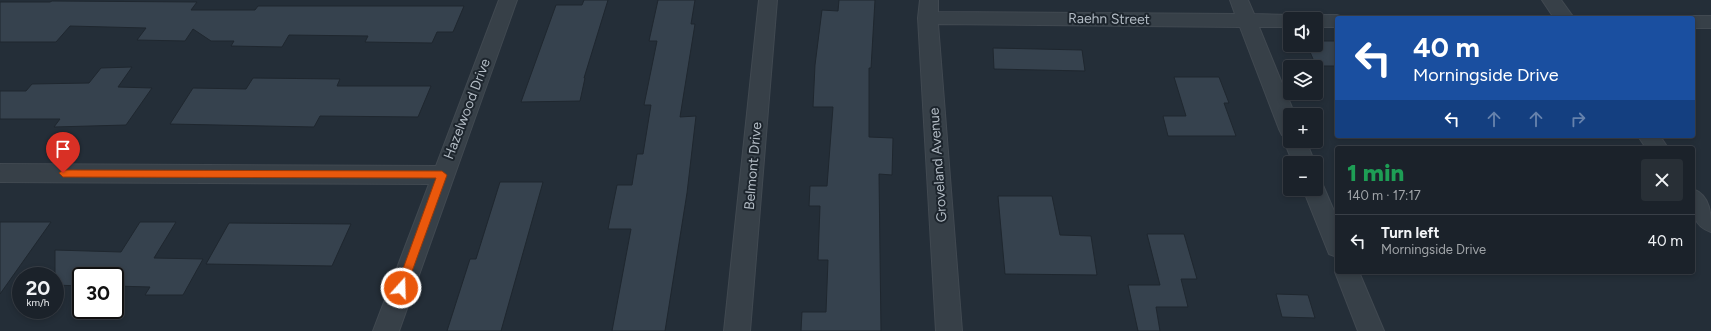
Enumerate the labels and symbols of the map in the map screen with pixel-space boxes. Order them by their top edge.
street label: Raehn Street [1068,10,1150,28]
street label: Hazelwood Drive [440,56,494,162]
street label: Groveland Avenue [925,107,950,223]
street label: Belmont Drive [741,121,765,211]
pin [46,132,80,173]
speed limit sign: 30 [72,267,124,319]
position arrow [380,267,422,309]

